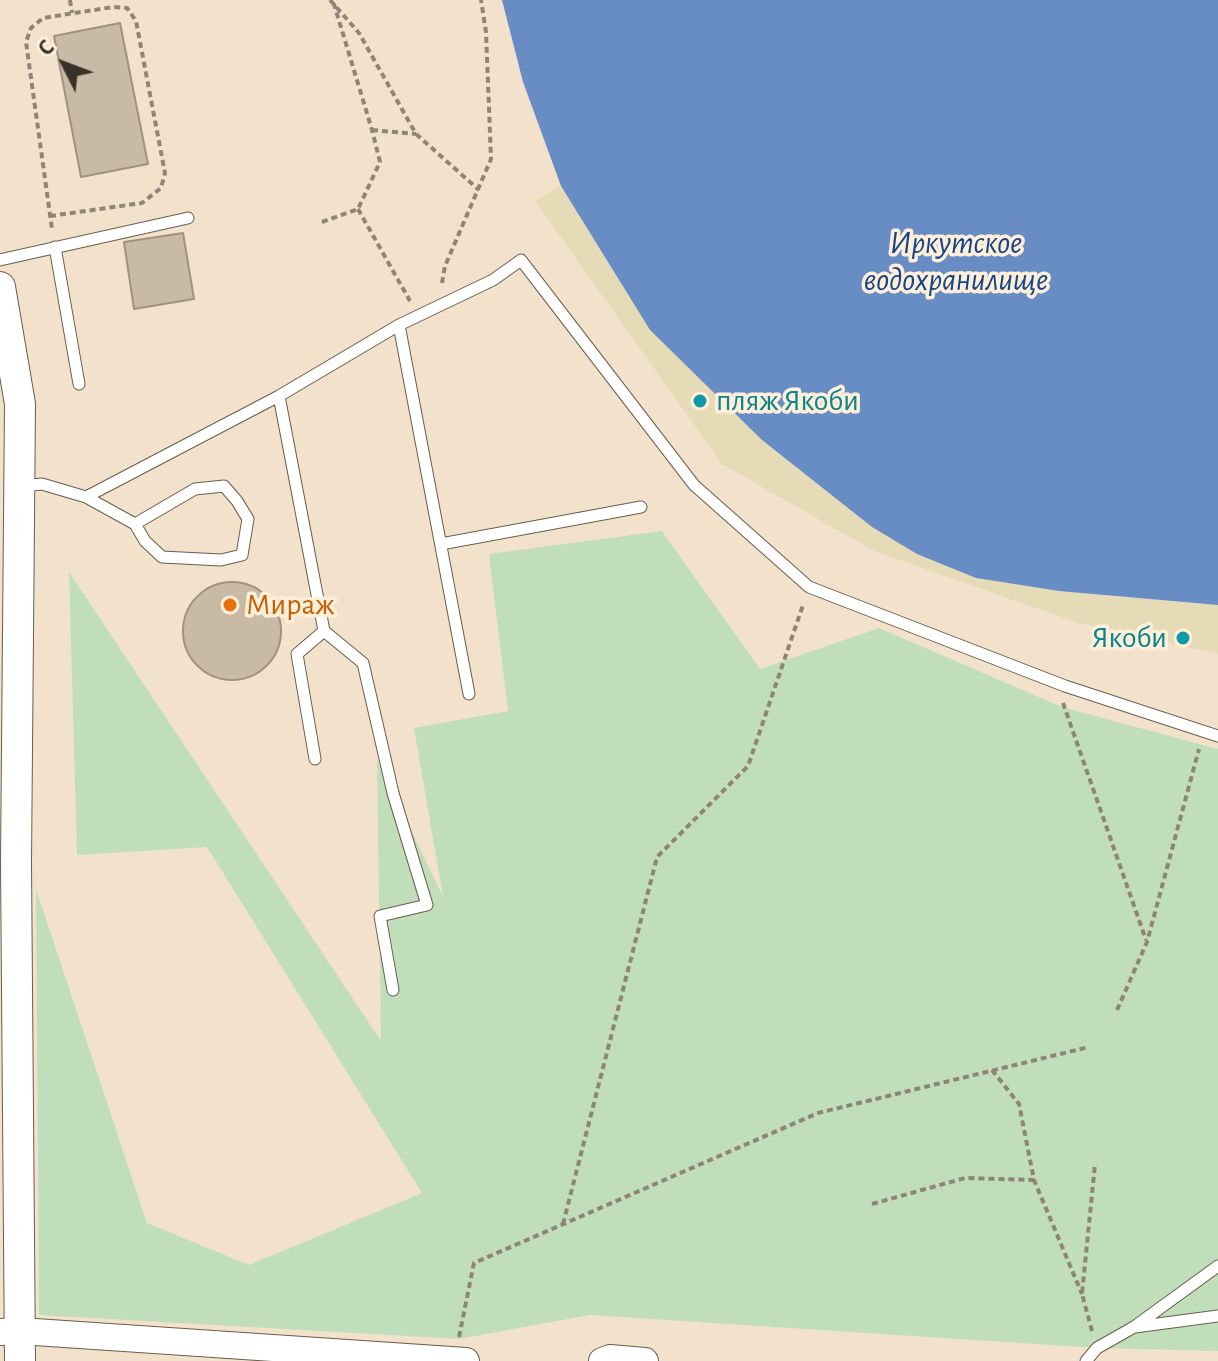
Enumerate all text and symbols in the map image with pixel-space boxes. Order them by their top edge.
north arrow [24,24,104,104]
text: С [34,36,58,60]
water label: Иркутское водохранилище [864,224,1048,299]
place label: пляж Якоби [716,383,859,419]
marker: пляж Якоби [691,392,709,410]
place label: Мираж [246,587,335,623]
marker: Мираж [221,596,239,614]
place label: Якоби [1092,620,1167,656]
marker: Якоби [1174,629,1192,647]

